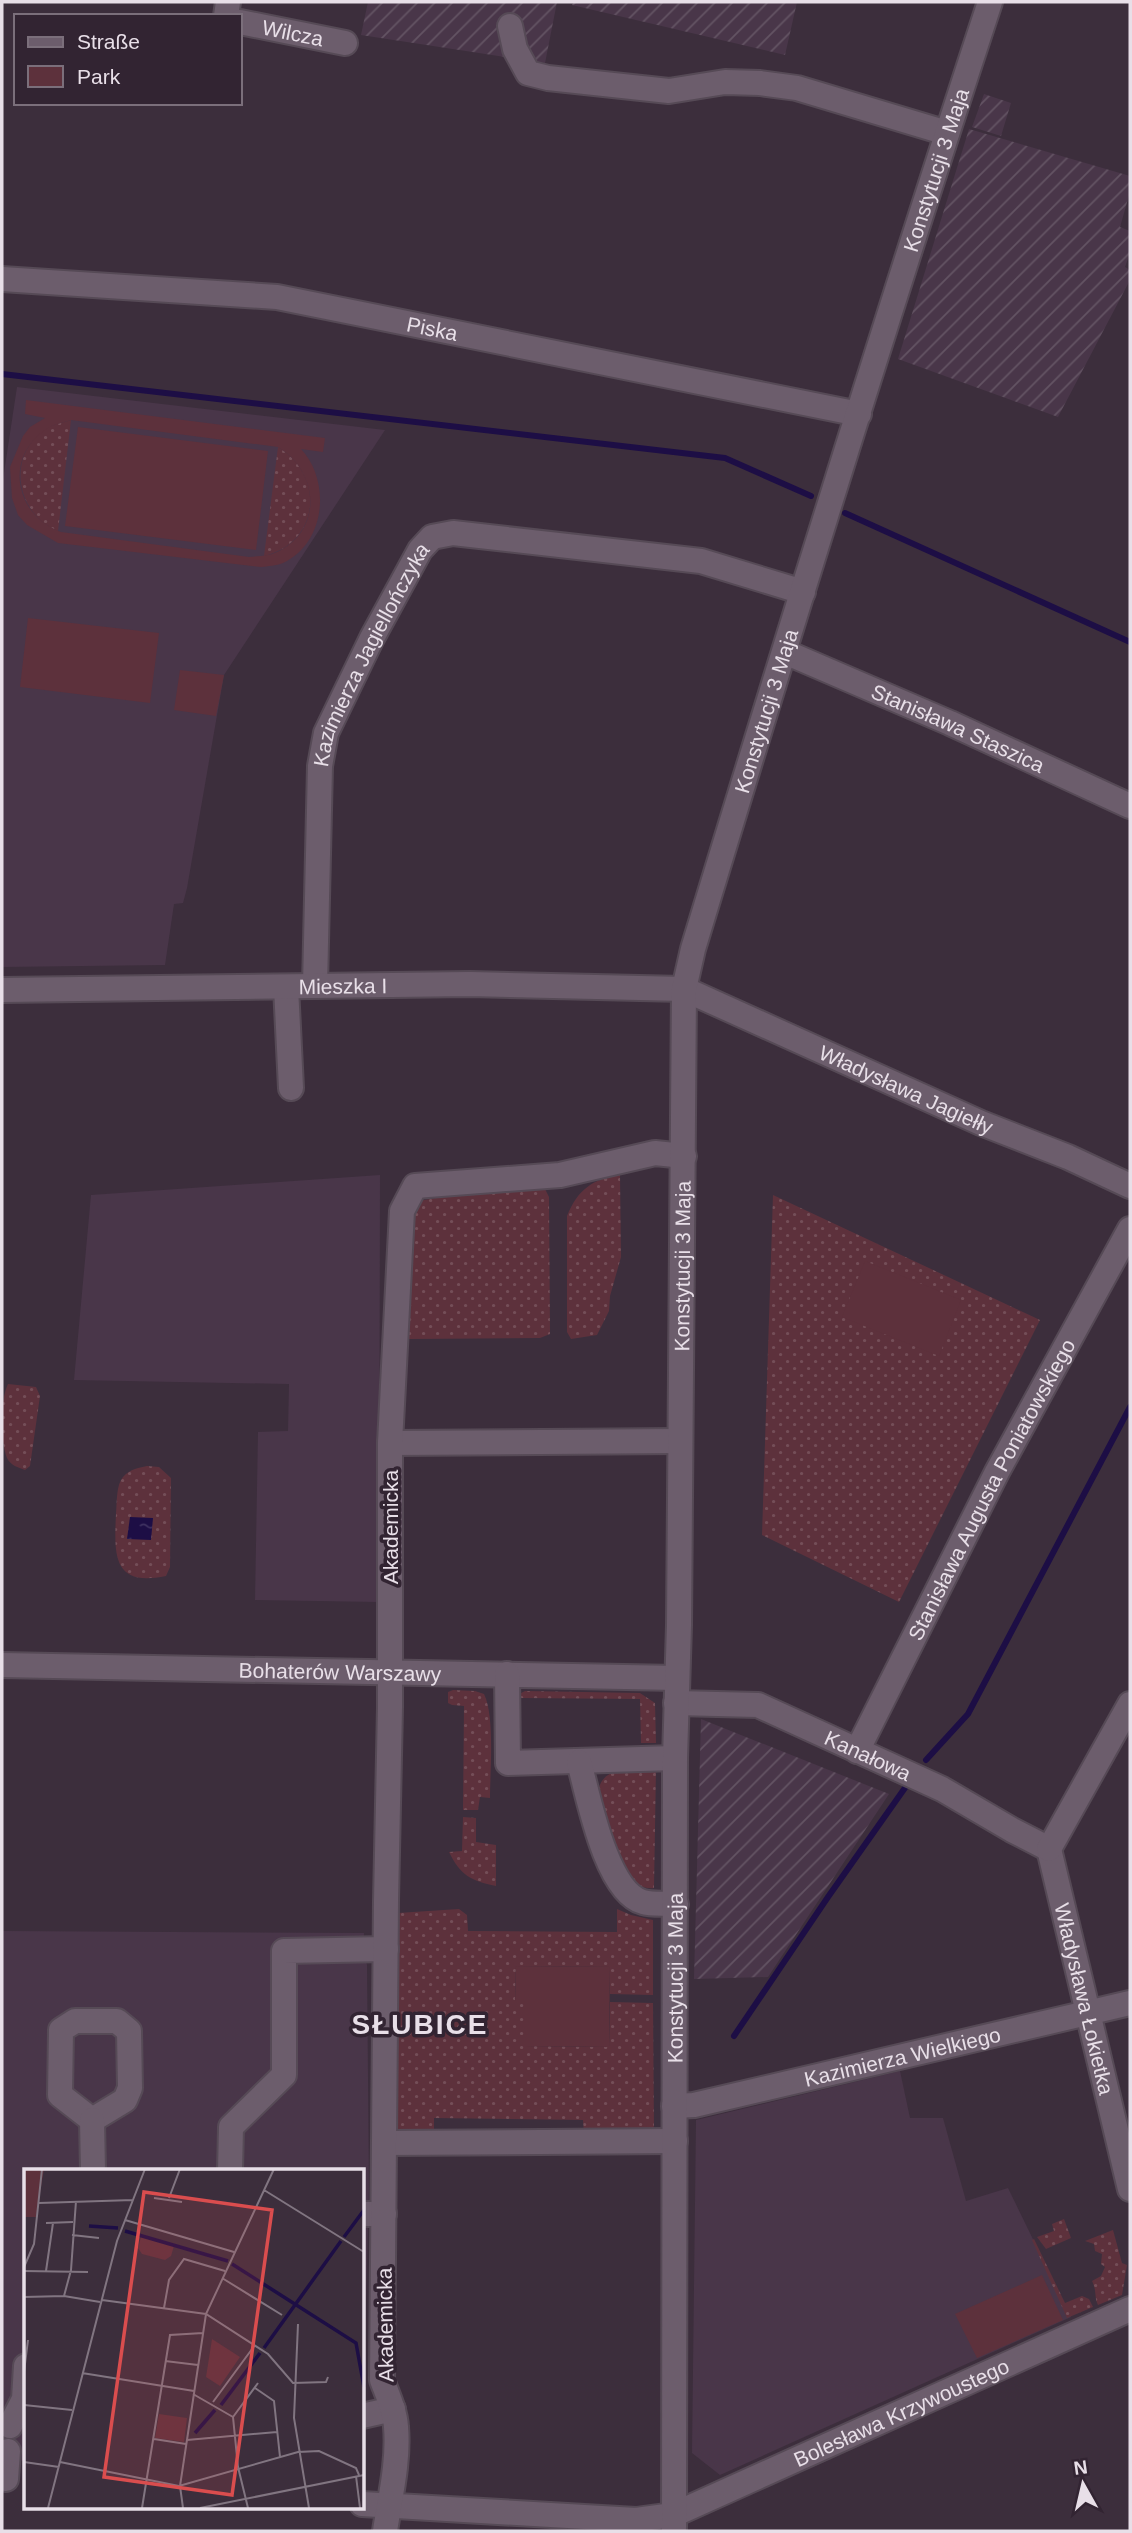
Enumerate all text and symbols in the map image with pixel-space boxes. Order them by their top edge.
legend [14,14,242,105]
street label: Wilcza [260,15,326,50]
text: Straße [77,30,140,53]
text: Park [77,65,121,88]
street label: Konstytucji 3 Maja [898,85,973,255]
street label: Piska [405,312,460,345]
street label: Kazimierza Jagiellończyka [309,537,433,768]
street label: Konstytucji 3 Maja [730,626,802,796]
street label: Stanisława Staszica [868,679,1048,777]
street label: Mieszka I [298,974,387,998]
street label: Władysława Jagiełły [816,1040,997,1138]
street label: Konstytucji 3 Maja [670,1180,694,1351]
street label: Stanisława Augusta Poniatowskiego [903,1335,1079,1644]
street label: Akademicka [379,1469,402,1584]
street label: Bohaterów Warszawy [239,1658,442,1685]
street label: Kanałowa [821,1726,915,1785]
street label: Konstytucji 3 Maja [663,1892,686,2063]
street label: Władysława Łokietka [1051,1901,1119,2097]
district label: SŁUBICE [352,2009,488,2040]
street label: Kazimierza Wielkiego [802,2022,1003,2090]
inset map [24,2169,364,2508]
street label: Akademicka [372,2267,397,2382]
street label: Bolesława Krzywoustego [790,2354,1012,2471]
north arrow [1048,2449,1118,2519]
text: N [1072,2456,1089,2479]

